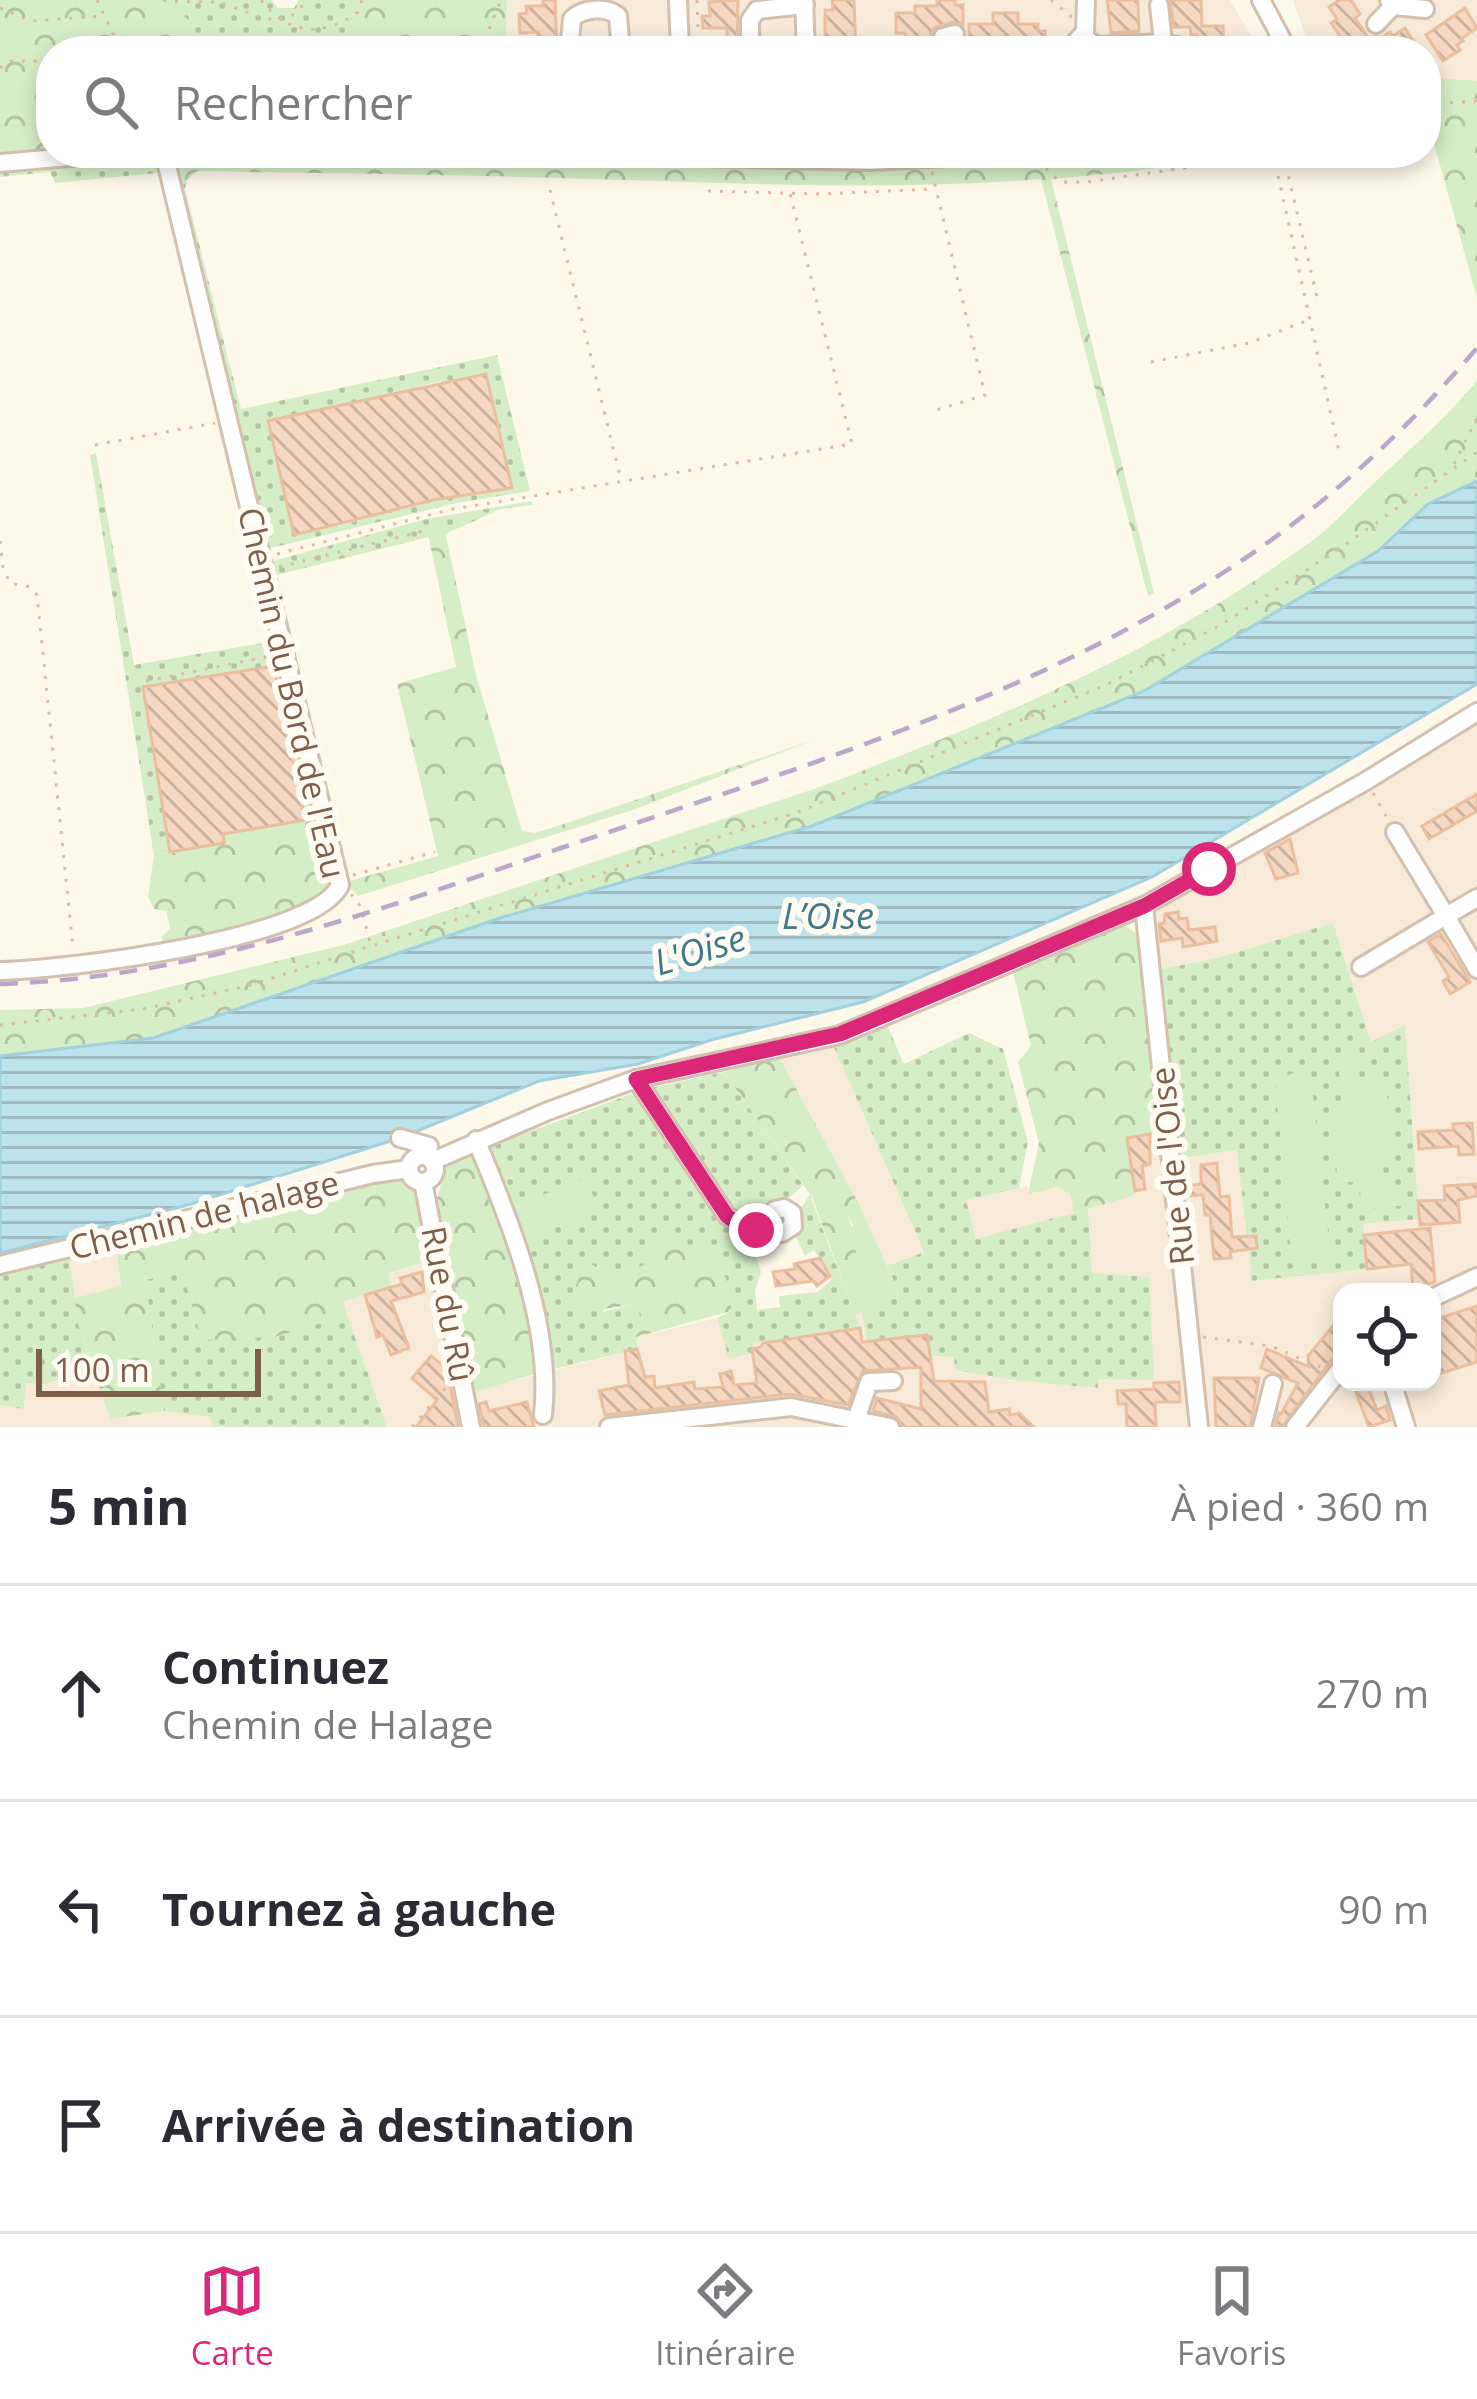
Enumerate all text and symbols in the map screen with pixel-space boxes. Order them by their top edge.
search box [36,36,1441,168]
icon: search [78,69,144,135]
text: Rechercher [174,72,413,133]
street label: Chemin du Bord de l'Eau [228,503,357,883]
route start [1182,842,1236,896]
water label: L’Oise [782,891,874,940]
water label: L'Oise [648,912,752,987]
street label: Rue de l'Oise [1139,1065,1204,1267]
street label: Chemin de halage [64,1159,343,1270]
route end [729,1203,783,1257]
street label: Rue du Rû [411,1222,486,1385]
map controls [1333,1283,1441,1391]
button: locate [1333,1283,1441,1391]
scale bar [36,1343,261,1396]
text: 100 m [54,1347,150,1392]
text: 5 min [48,1470,190,1540]
text: À pied · 360 m [1171,1479,1429,1532]
text: Continuez [162,1636,389,1697]
icon: ahead [48,1660,114,1726]
text: 270 m [1316,1666,1429,1719]
text: Chemin de Halage [162,1697,493,1750]
icon: left [48,1876,114,1942]
text: Tournez à gauche [162,1878,556,1939]
text: 90 m [1338,1882,1429,1935]
icon: arrive [48,2092,114,2158]
text: Arrivée à destination [162,2094,635,2155]
tab: Carte [191,2258,274,2375]
tab: Itinéraire [655,2258,795,2375]
tab: Favoris [1177,2258,1286,2375]

